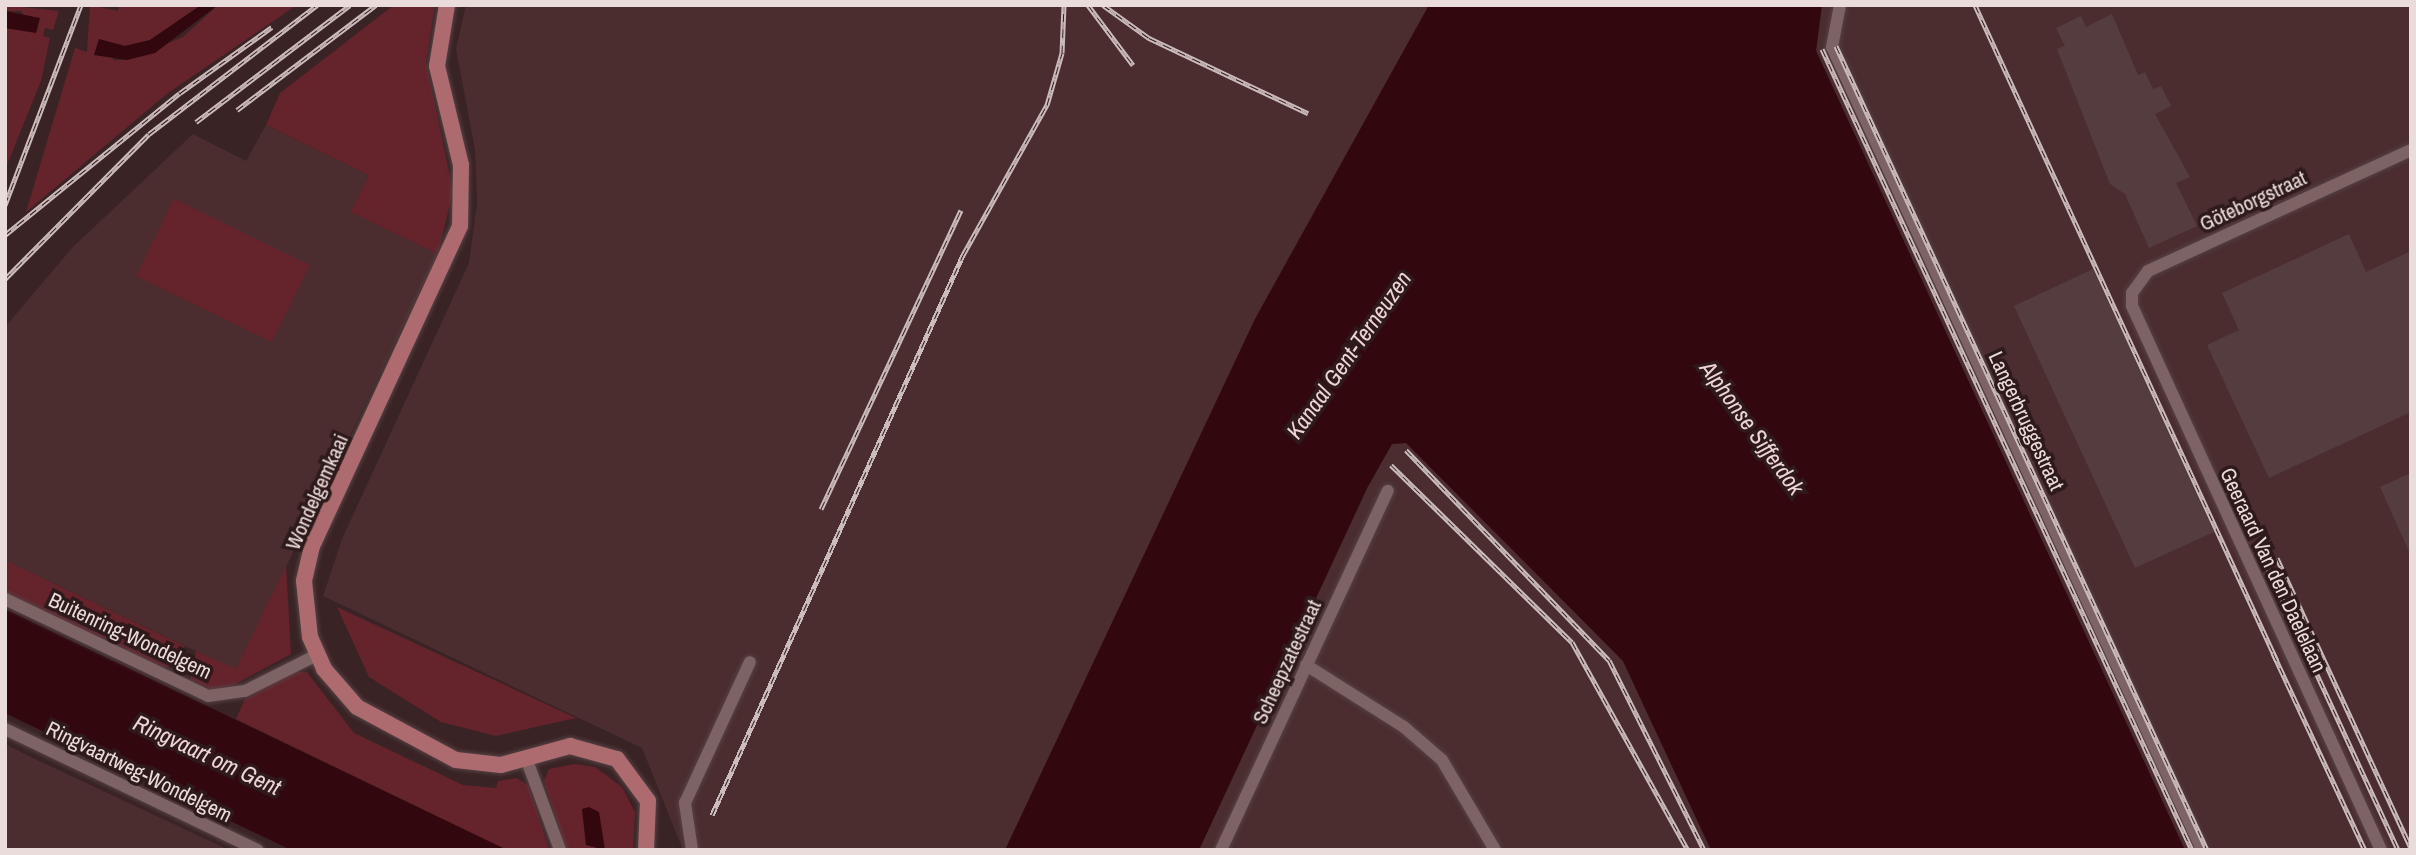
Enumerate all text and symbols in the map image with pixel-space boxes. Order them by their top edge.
street label: Göteborgstraat [2196,165,2310,237]
water label: Kanaal Gent-Terneuzen [1281,266,1417,444]
street label: Langerbruggestraat [1983,348,2069,494]
water label: Alphonse Sifferdok [1694,356,1810,500]
street label: Wondelgemkaai [280,430,354,554]
street label: Geeraard Van den Daelelaan [2215,464,2331,676]
street label: Buitenring-Wondelgem [45,587,215,685]
street label: Scheepzatestraat [1247,596,1327,728]
water label: Ringvaart om Gent [129,709,285,801]
street label: Ringvaartweg-Wondelgem [42,716,236,828]

